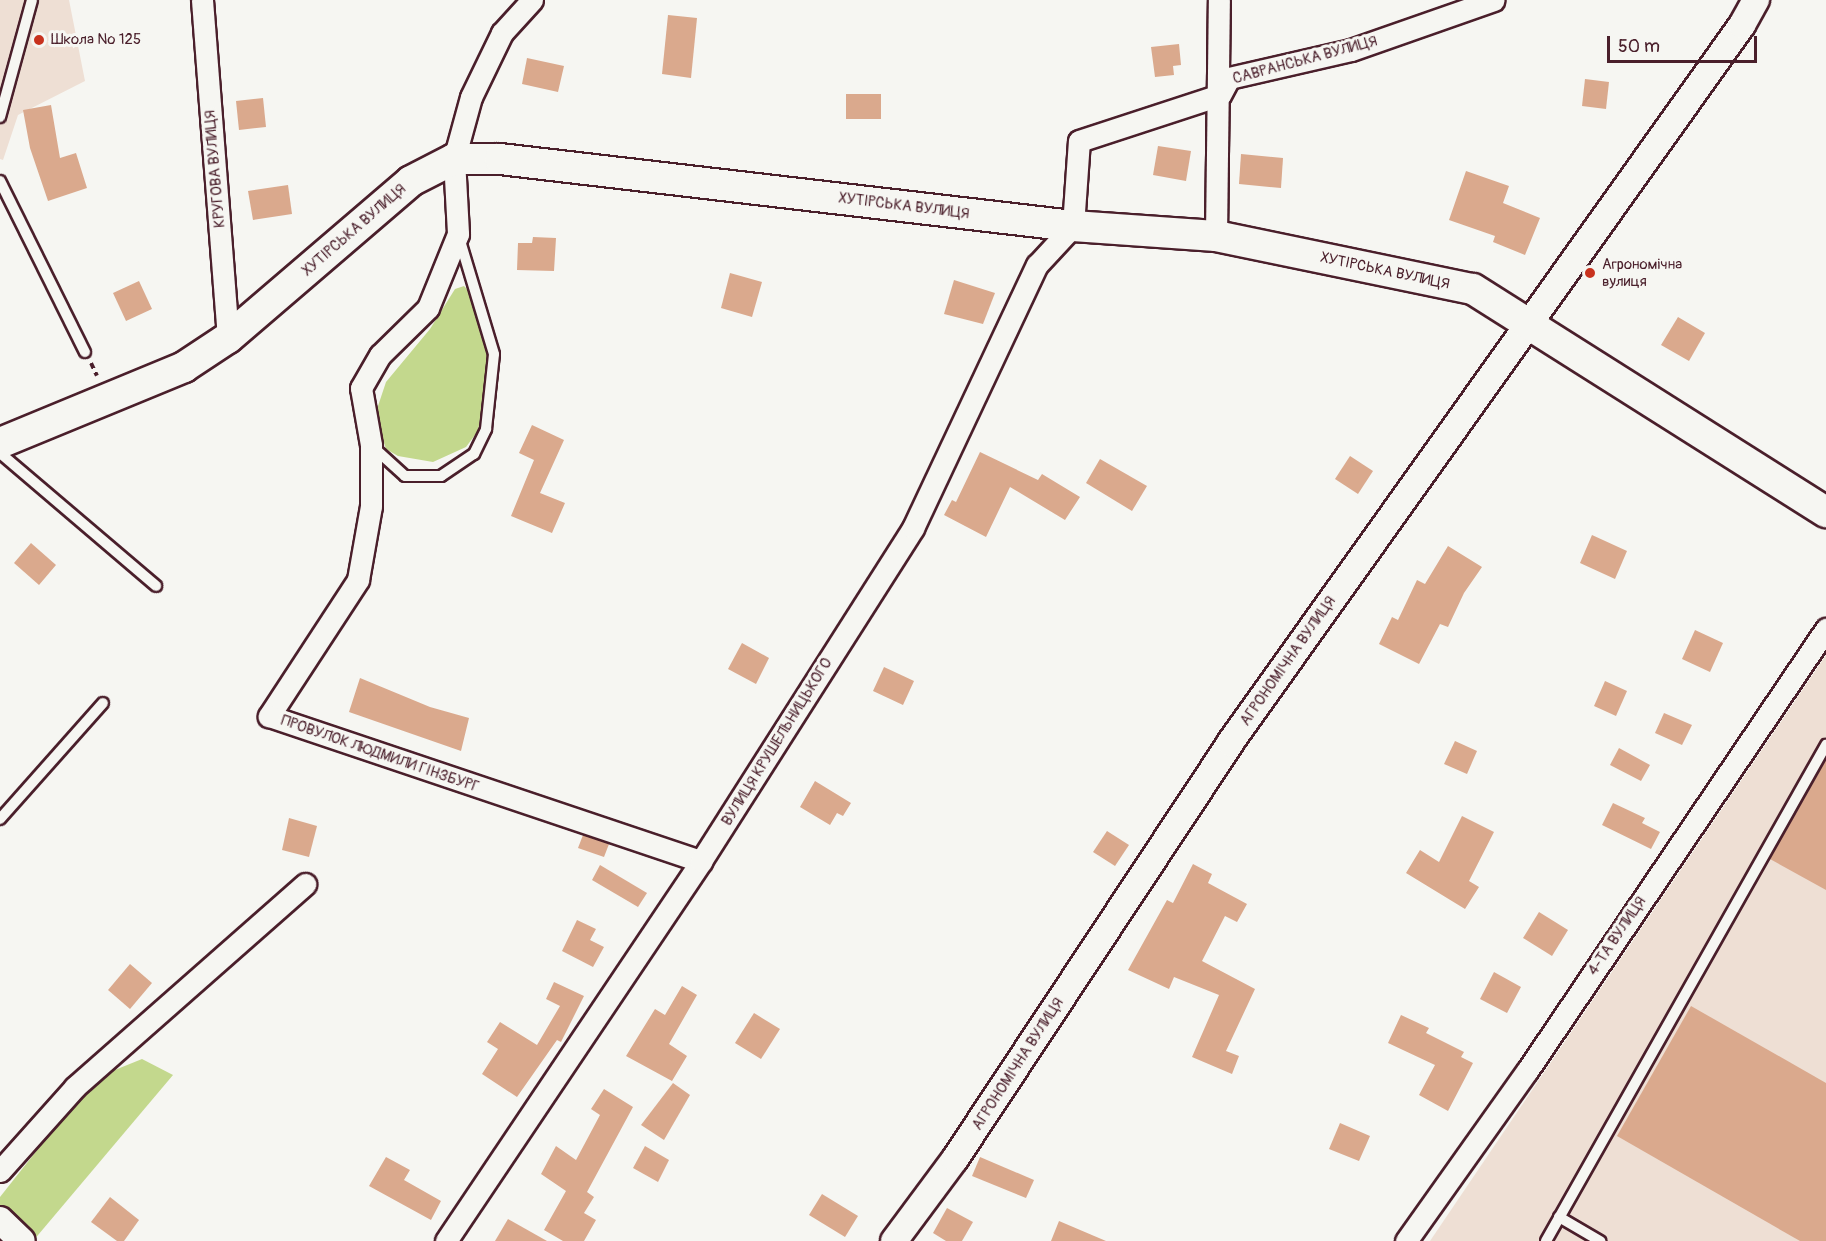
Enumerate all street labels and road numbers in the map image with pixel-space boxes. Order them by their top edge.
street label: САВРАНСЬКА ВУЛИЦЯ [1231,32,1379,88]
street label: КРУГОВА ВУЛИЦЯ [201,109,229,229]
street label: ХУТІРСЬКА ВУЛИЦЯ [298,180,410,280]
street label: ХУТІРСЬКА ВУЛИЦЯ [838,189,970,223]
street label: ХУТІРСЬКА ВУЛИЦЯ [1319,248,1451,294]
street label: АГРОНОМІЧНА ВУЛИЦЯ [1236,593,1340,729]
street label: ВУЛИЦЯ КРУШЕЛЬНИЦЬКОГО [718,655,836,829]
street label: ПРОВУЛОК ЛЮДМИЛИ ГІНЗБУРГ [279,712,481,796]
street label: 4-ТА ВУЛИЦЯ [1584,893,1650,979]
street label: АГРОНОМІЧНА ВУЛИЦЯ [968,994,1068,1134]

